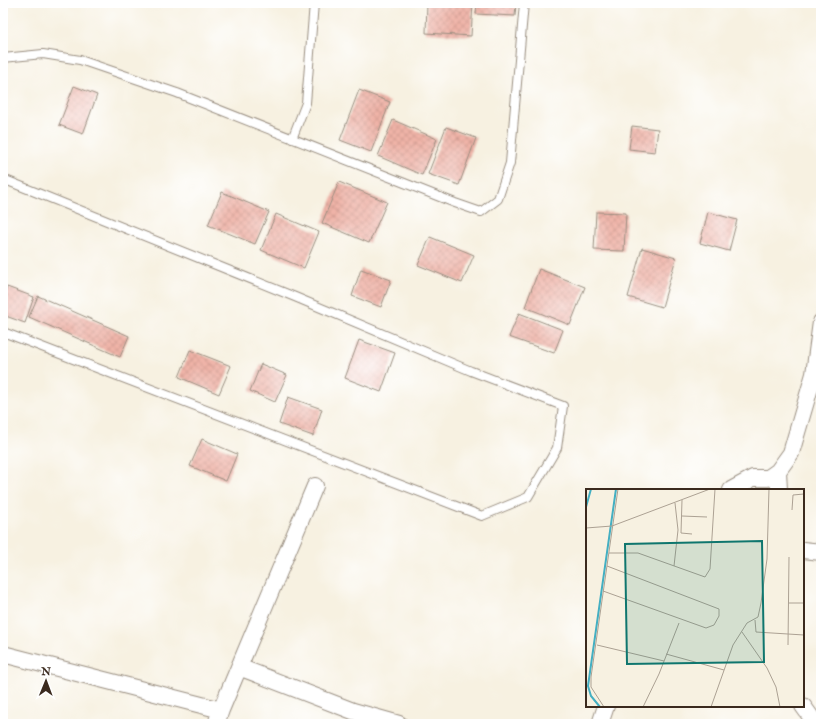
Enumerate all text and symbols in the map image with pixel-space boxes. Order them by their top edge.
inset map [586,489,804,707]
north arrow [26,661,66,701]
text: N [40,665,52,679]

